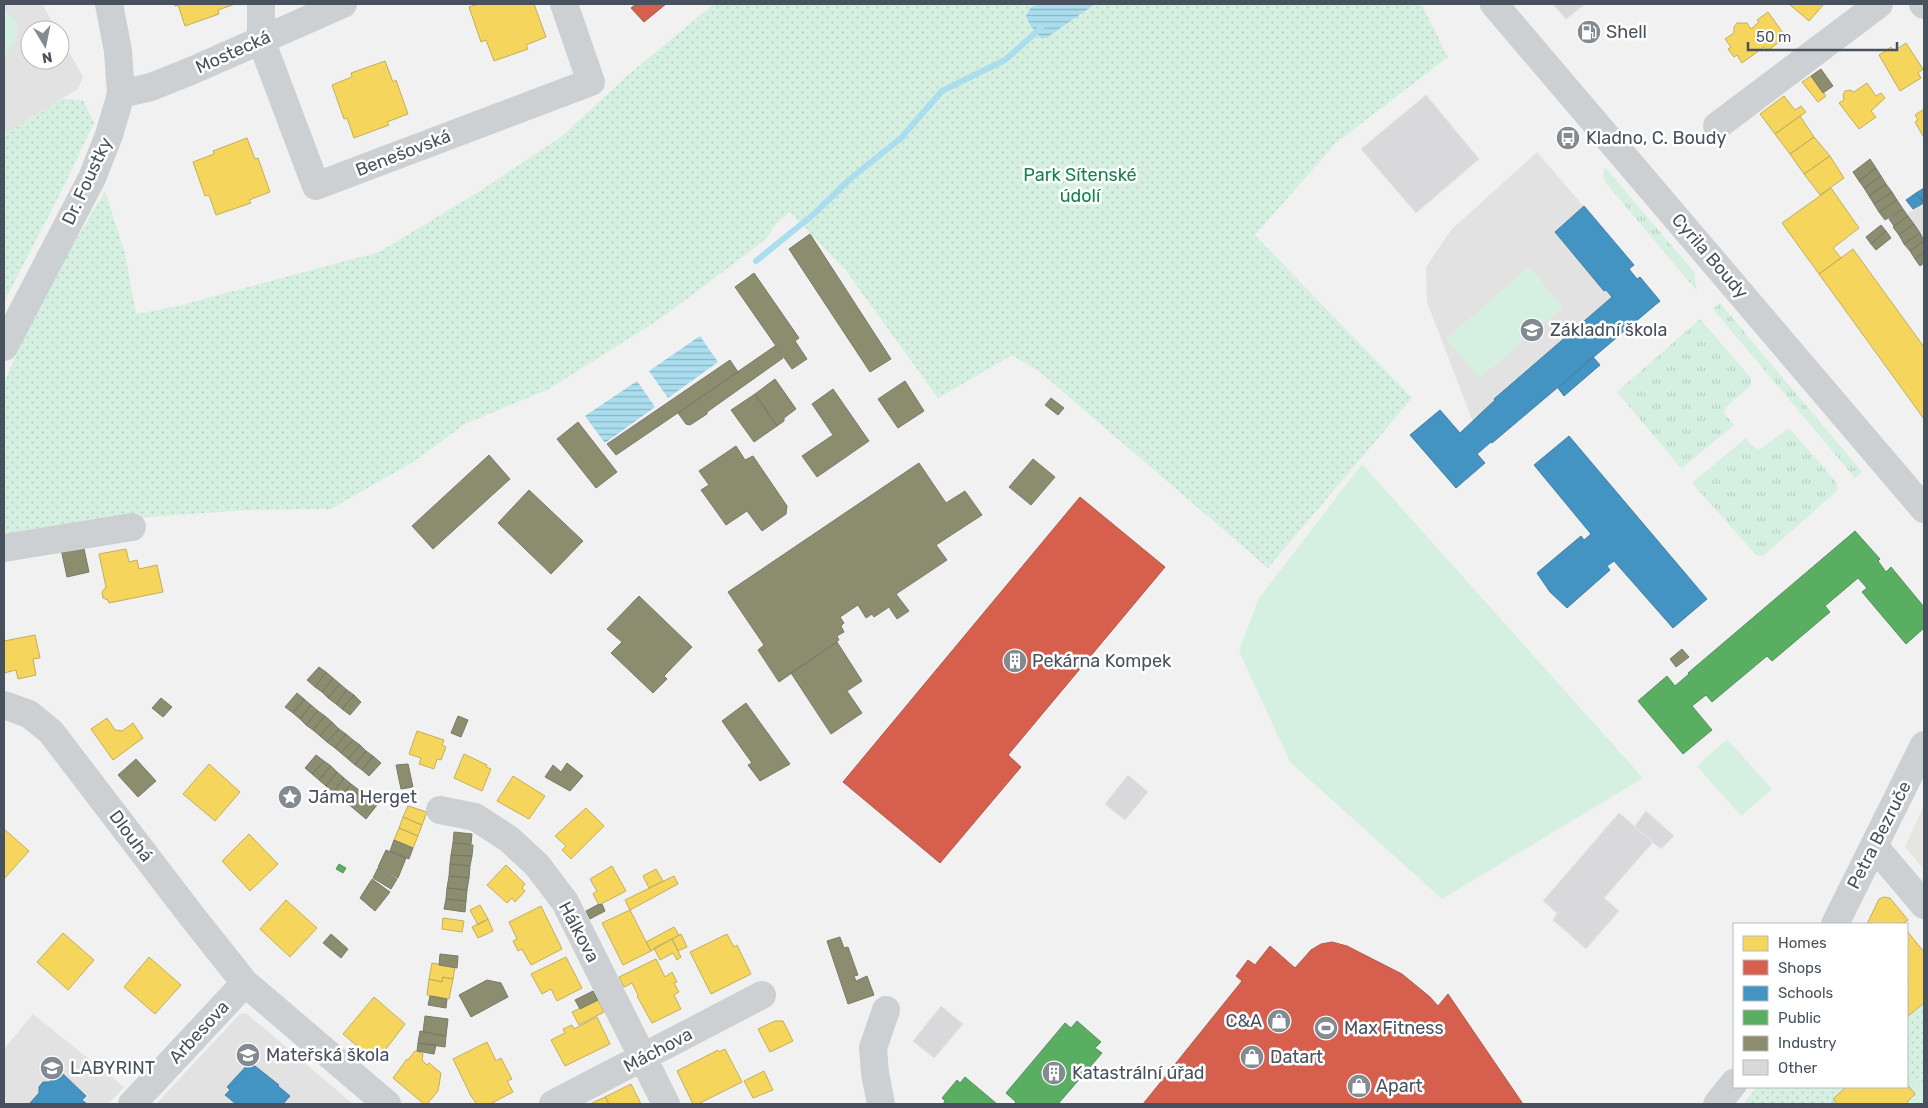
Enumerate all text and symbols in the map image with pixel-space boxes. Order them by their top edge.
fuel station icon: Shell [1576,19,1602,45]
north arrow [20,20,70,70]
scale bar [1748,20,1897,52]
place label: Shell [1606,21,1647,43]
street label: Mostecká [192,26,274,78]
text: 50 m [1756,28,1791,46]
text: N [41,48,54,67]
street label: Benešovská [352,125,454,181]
bus stop icon: Kladno, C. Boudy [1555,125,1581,151]
place label: Kladno, C. Boudy [1586,127,1726,149]
street label: Dr. Foustky [57,134,117,228]
park label: Park Sítenské údolí [1023,164,1137,207]
street label: Cyrila Boudy [1667,209,1753,303]
school or university icon: Základní škola [1519,317,1545,343]
place label: Základní škola [1550,319,1667,341]
building icon: Pekárna Kompek [1002,648,1028,674]
place label: Pekárna Kompek [1032,650,1172,672]
street label: Petra Bezruče [1842,777,1916,893]
place icon: Jáma Herget [277,784,303,810]
place label: Jáma Herget [308,786,417,808]
street label: Dlouhá [105,806,157,866]
street label: Hálkova [554,898,604,966]
legend [1733,923,1908,1088]
text: Homes [1778,934,1827,952]
text: Shops [1778,959,1822,977]
text: Schools [1778,984,1834,1002]
street label: Arbesova [164,996,234,1068]
shop icon: C&A [1266,1008,1292,1034]
text: Public [1778,1009,1821,1027]
place label: C&A [1225,1010,1262,1032]
sports icon: Max Fitness [1313,1015,1339,1041]
place label: Max Fitness [1344,1017,1444,1039]
street label: Máchova [620,1023,696,1077]
text: Industry [1778,1034,1837,1052]
school or university icon: Mateřská škola [235,1042,261,1068]
place label: Mateřská škola [266,1044,389,1066]
shop icon: Datart [1239,1044,1265,1070]
place label: Datart [1270,1046,1323,1068]
school or university icon: LABYRINT [39,1055,65,1081]
place label: LABYRINT [70,1057,155,1079]
text: Other [1778,1059,1818,1077]
building icon: Katastrální úřad [1041,1060,1067,1086]
place label: Katastrální úřad [1072,1062,1205,1084]
shop icon: Apart [1346,1073,1372,1099]
place label: Apart [1376,1075,1423,1097]

